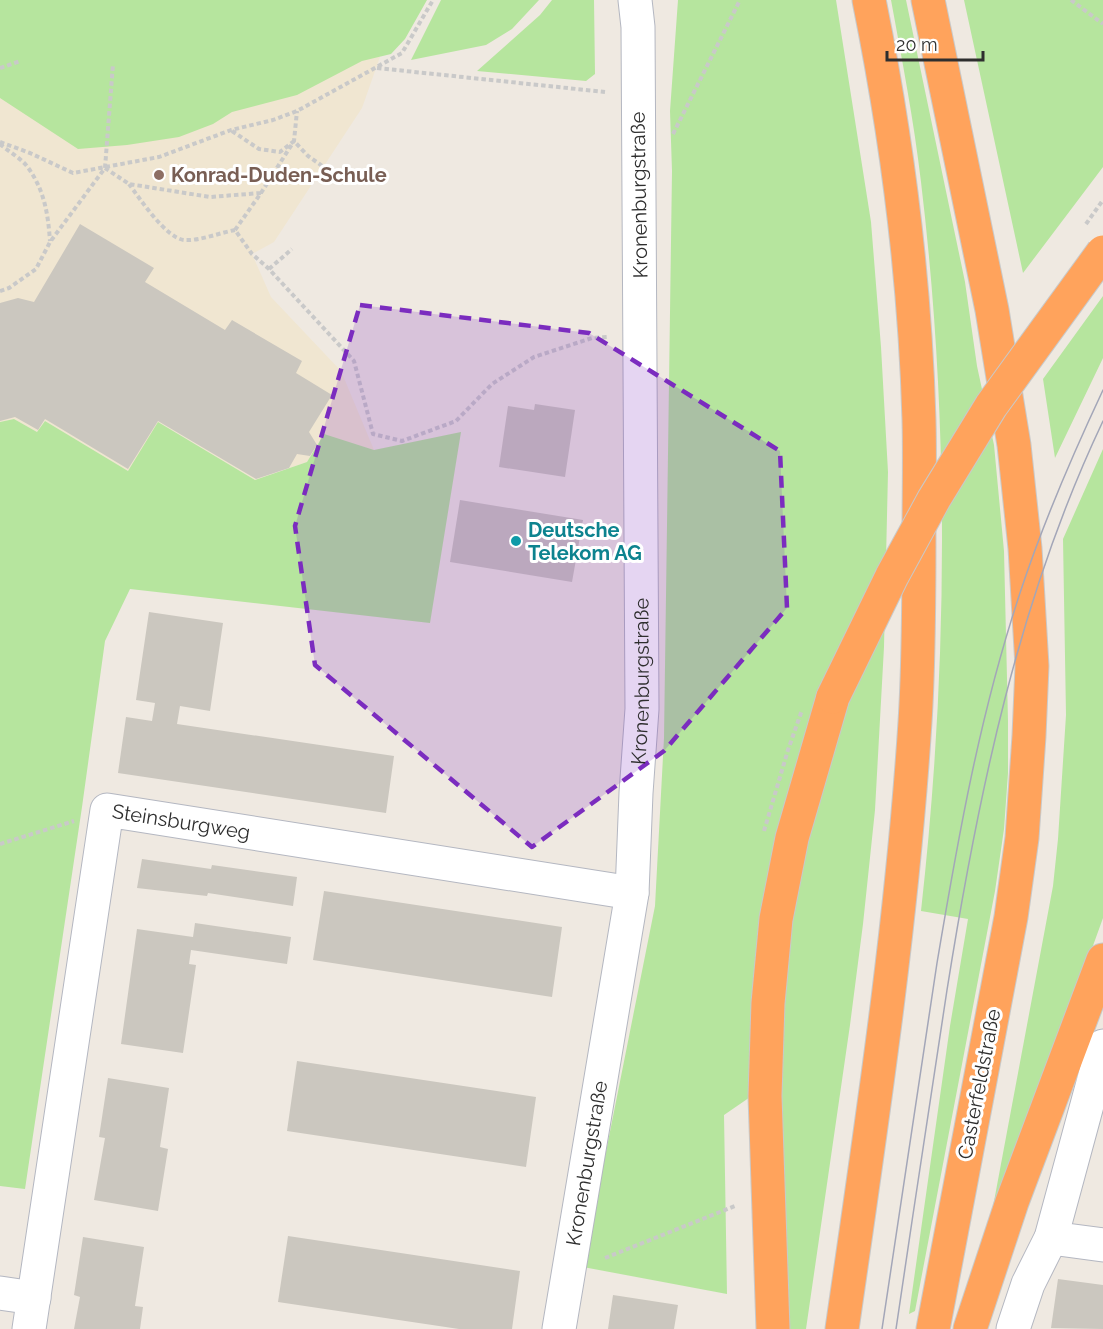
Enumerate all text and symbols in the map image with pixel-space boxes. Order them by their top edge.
scale bar [887,24,983,62]
text: 20 m [896,34,938,55]
street label: Kronenburgstraße [626,111,652,279]
place label: Konrad-Duden-Schule [171,163,387,187]
marker: Konrad-Duden-Schule [152,168,166,182]
place label: Deutsche Telekom AG [528,518,642,565]
marker: Deutsche Telekom AG [509,534,523,548]
street label: Kronenburgstraße [626,598,654,766]
street label: Steinsburgweg [111,799,252,844]
street label: Casterfeldstraße [953,1007,1005,1161]
street label: Kronenburgstraße [561,1079,612,1248]

